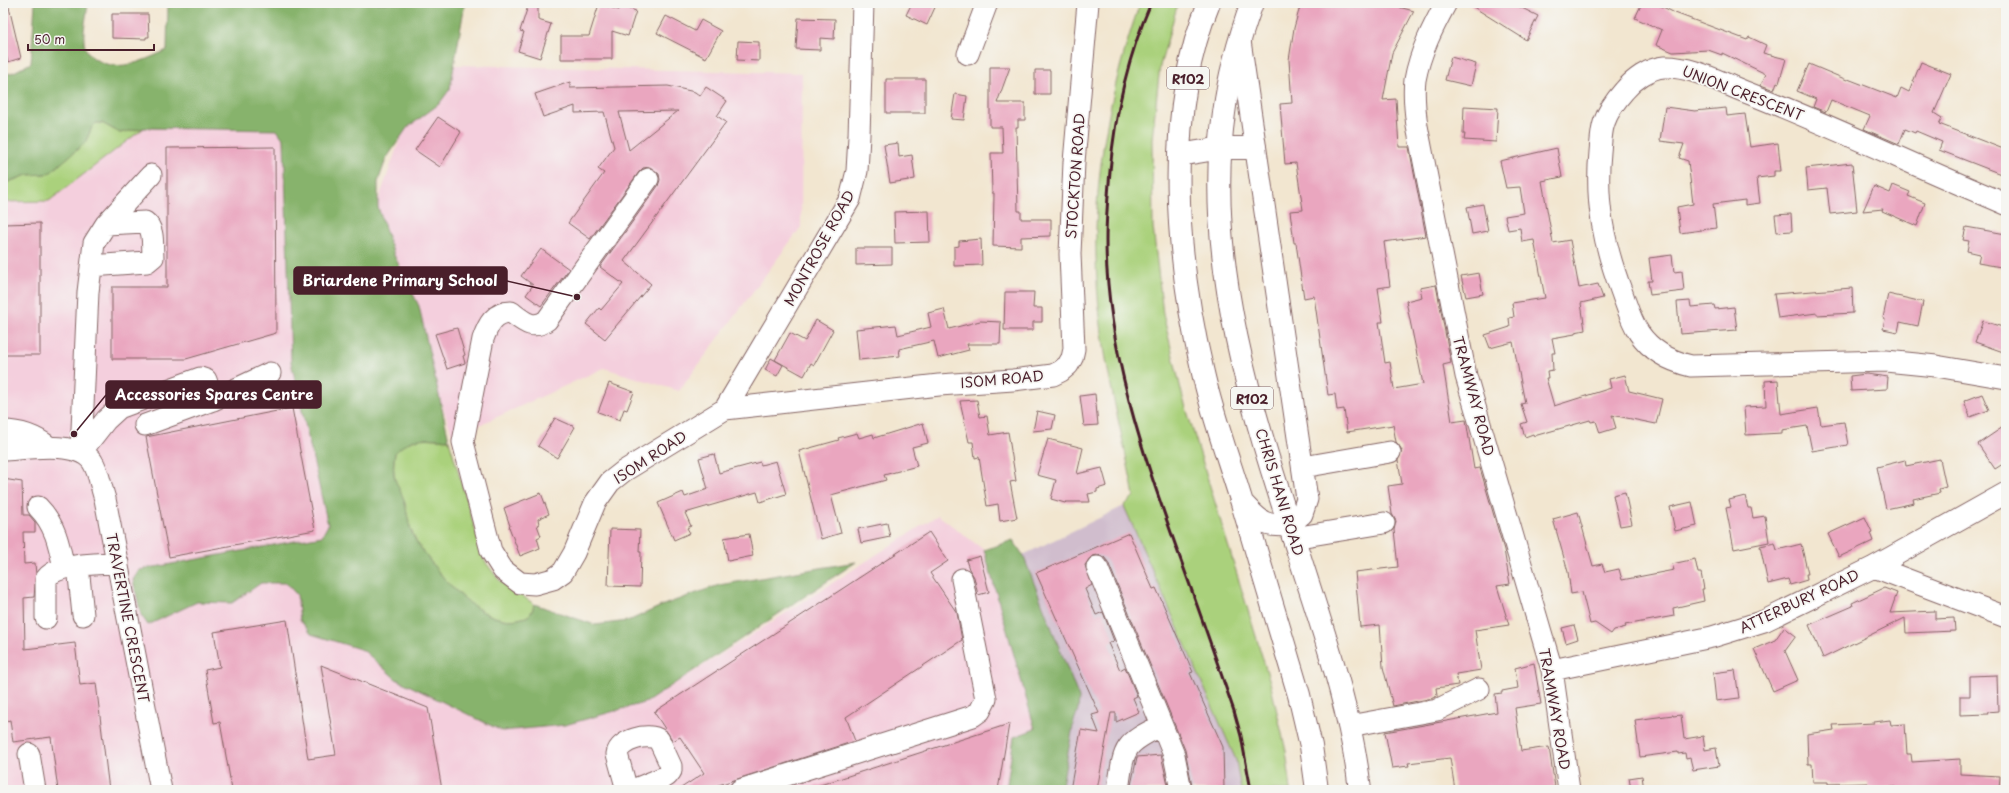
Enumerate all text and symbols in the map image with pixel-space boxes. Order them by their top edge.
scale bar [28,26,154,52]
text: 50 m [34,30,65,48]
street label: UNION CRESCENT [1679,60,1807,126]
road number: R102 [1167,67,1209,89]
street label: STOCKTON ROAD [1060,112,1090,240]
street label: MONTROSE ROAD [778,186,860,310]
callout: Briardene Primary School [294,267,507,294]
text: Briardene Primary School [302,268,498,291]
street label: TRAMWAY ROAD [1448,334,1500,458]
street label: ISOM ROAD [959,365,1045,393]
callout: Accessories Spares Centre [106,381,321,408]
text: Accessories Spares Centre [114,382,313,405]
road number: R102 [1231,387,1273,409]
street label: ISOM ROAD [609,425,691,489]
street label: CHRIS HANI ROAD [1251,426,1309,558]
street label: TRAVERTINE CRESCENT [101,531,155,705]
street label: ATTERBURY ROAD [1735,564,1863,638]
street label: TRAMWAY ROAD [1534,646,1576,772]

